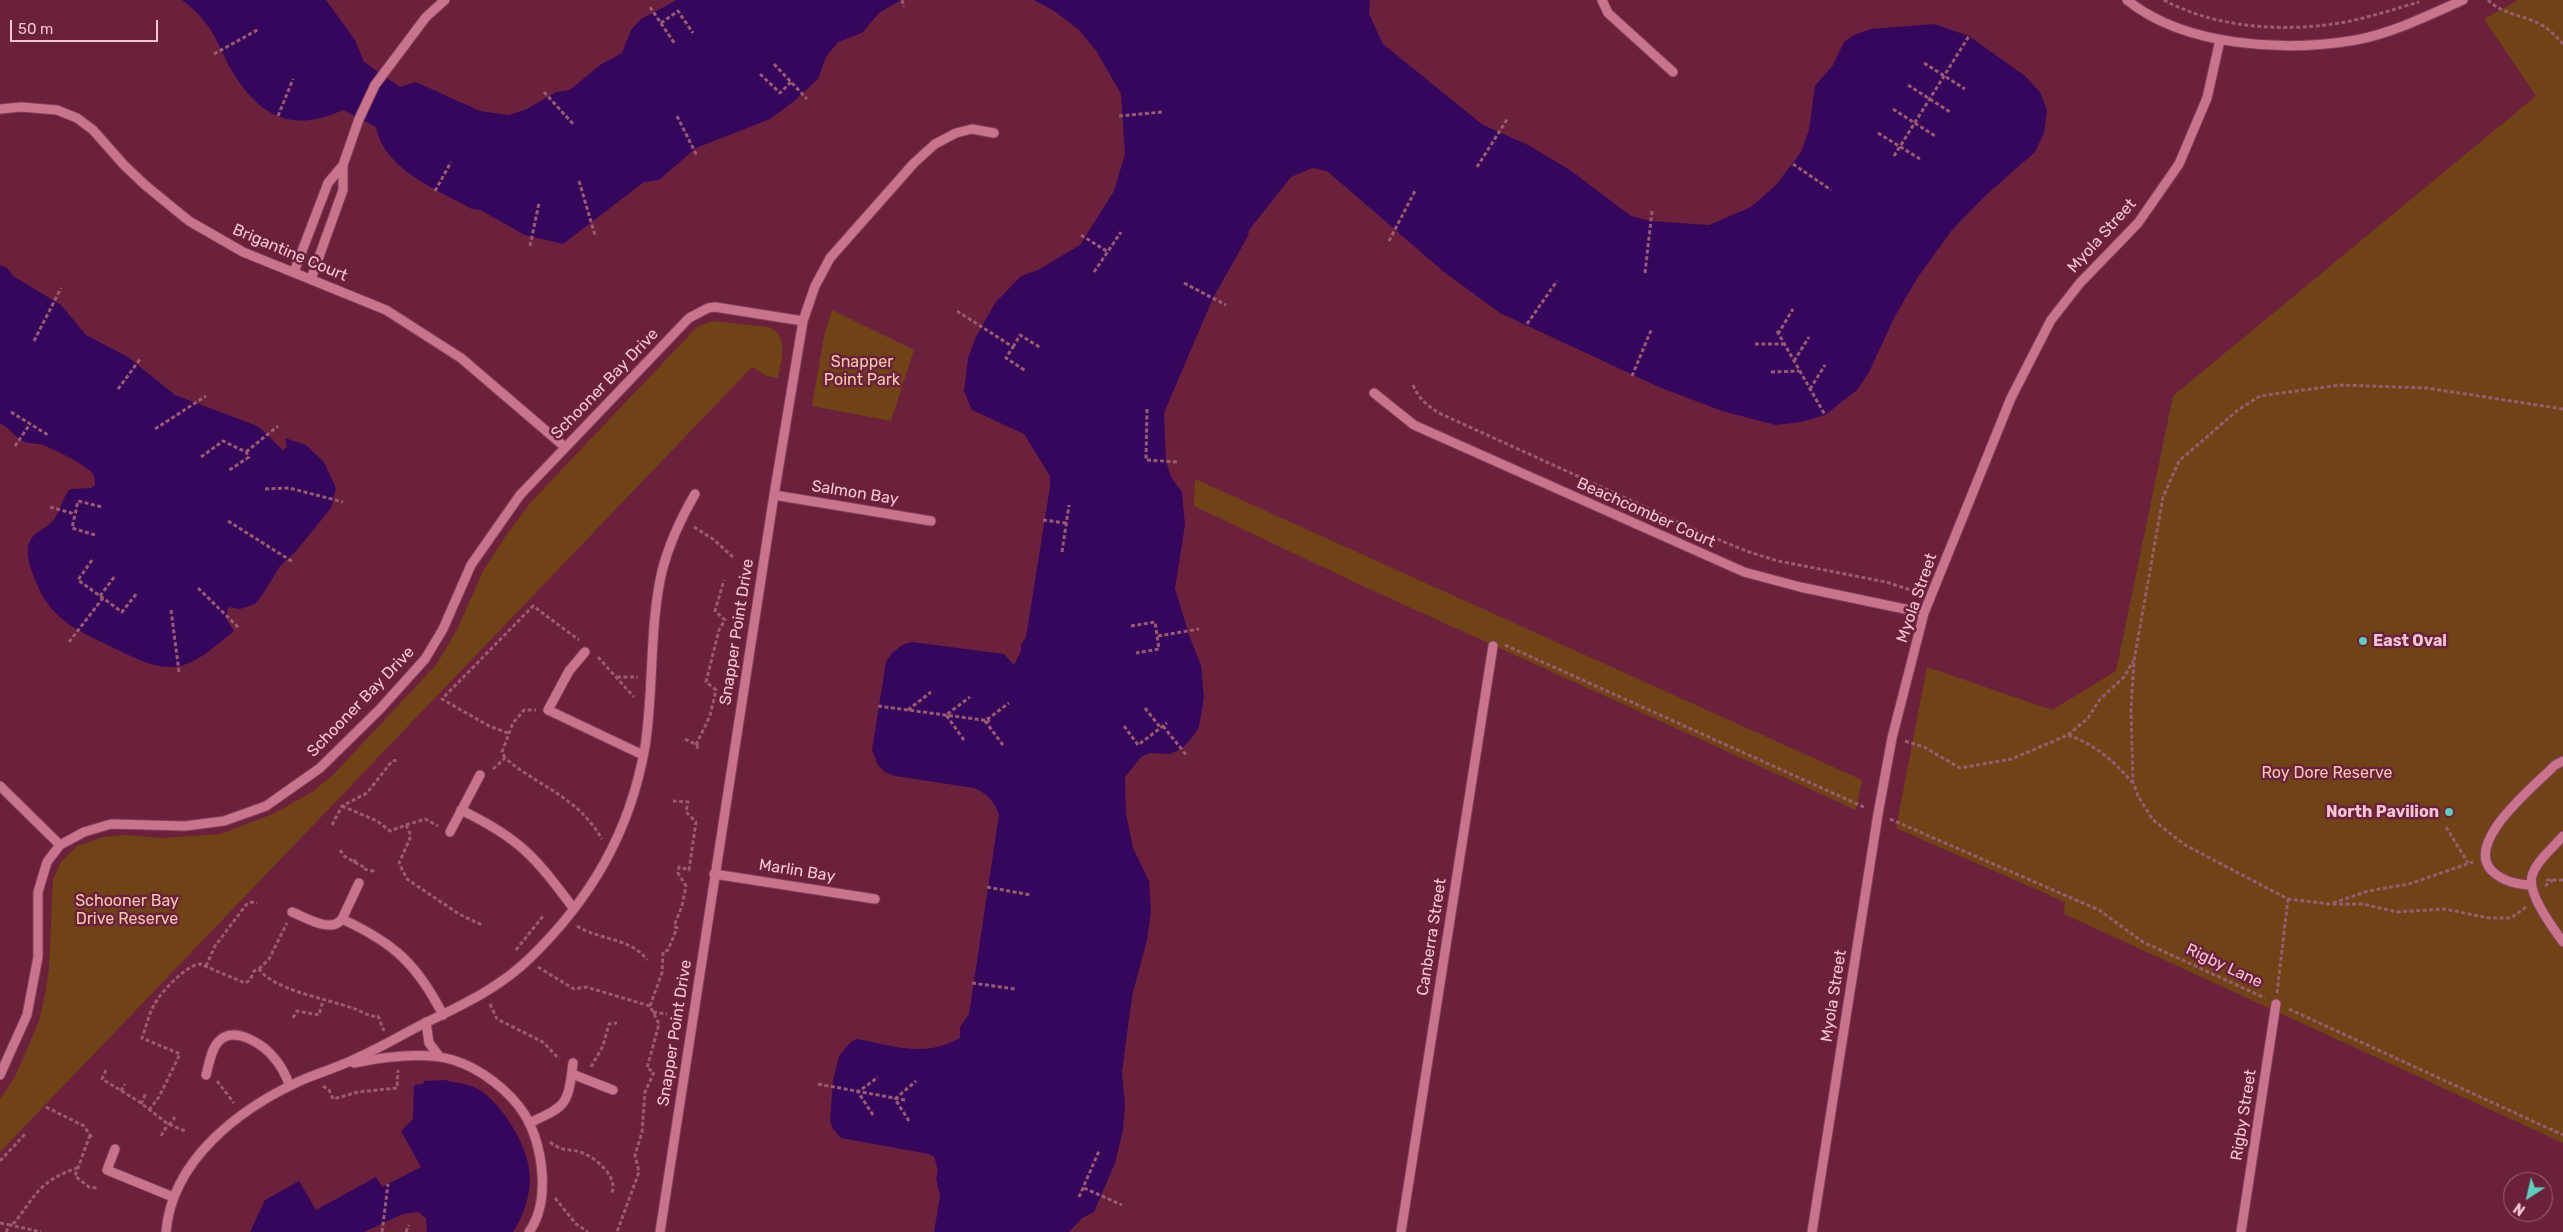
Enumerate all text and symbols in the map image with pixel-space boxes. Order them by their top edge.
scale bar [12,10,160,42]
text: 50 m [18,20,53,38]
street label: Myola Street [2064,195,2140,277]
street label: Brigantine Court [230,220,350,286]
street label: Schooner Bay Drive [547,325,663,443]
park label: Snapper Point Park [824,352,900,390]
street label: Beachcomber Court [1574,474,1718,552]
street label: Salmon Bay [810,477,900,509]
street label: Myola Street [1893,551,1941,645]
street label: Snapper Point Drive [716,557,758,707]
place label: East Oval [2373,631,2447,651]
marker: East Oval [2357,635,2369,647]
street label: Schooner Bay Drive [303,643,419,761]
park label: Roy Dore Reserve [2261,763,2393,783]
place label: North Pavilion [2326,802,2439,822]
marker: North Pavilion [2443,806,2455,818]
street label: Marlin Bay [757,855,837,887]
street label: Canberra Street [1413,877,1451,997]
park label: Schooner Bay Drive Reserve [75,891,179,929]
street label: Rigby Lane [2183,940,2265,992]
street label: Myola Street [1817,948,1851,1044]
street label: Snapper Point Drive [654,958,696,1108]
street label: Rigby Street [2227,1068,2261,1162]
north arrow [2503,1172,2553,1222]
text: N [2511,1199,2529,1219]

